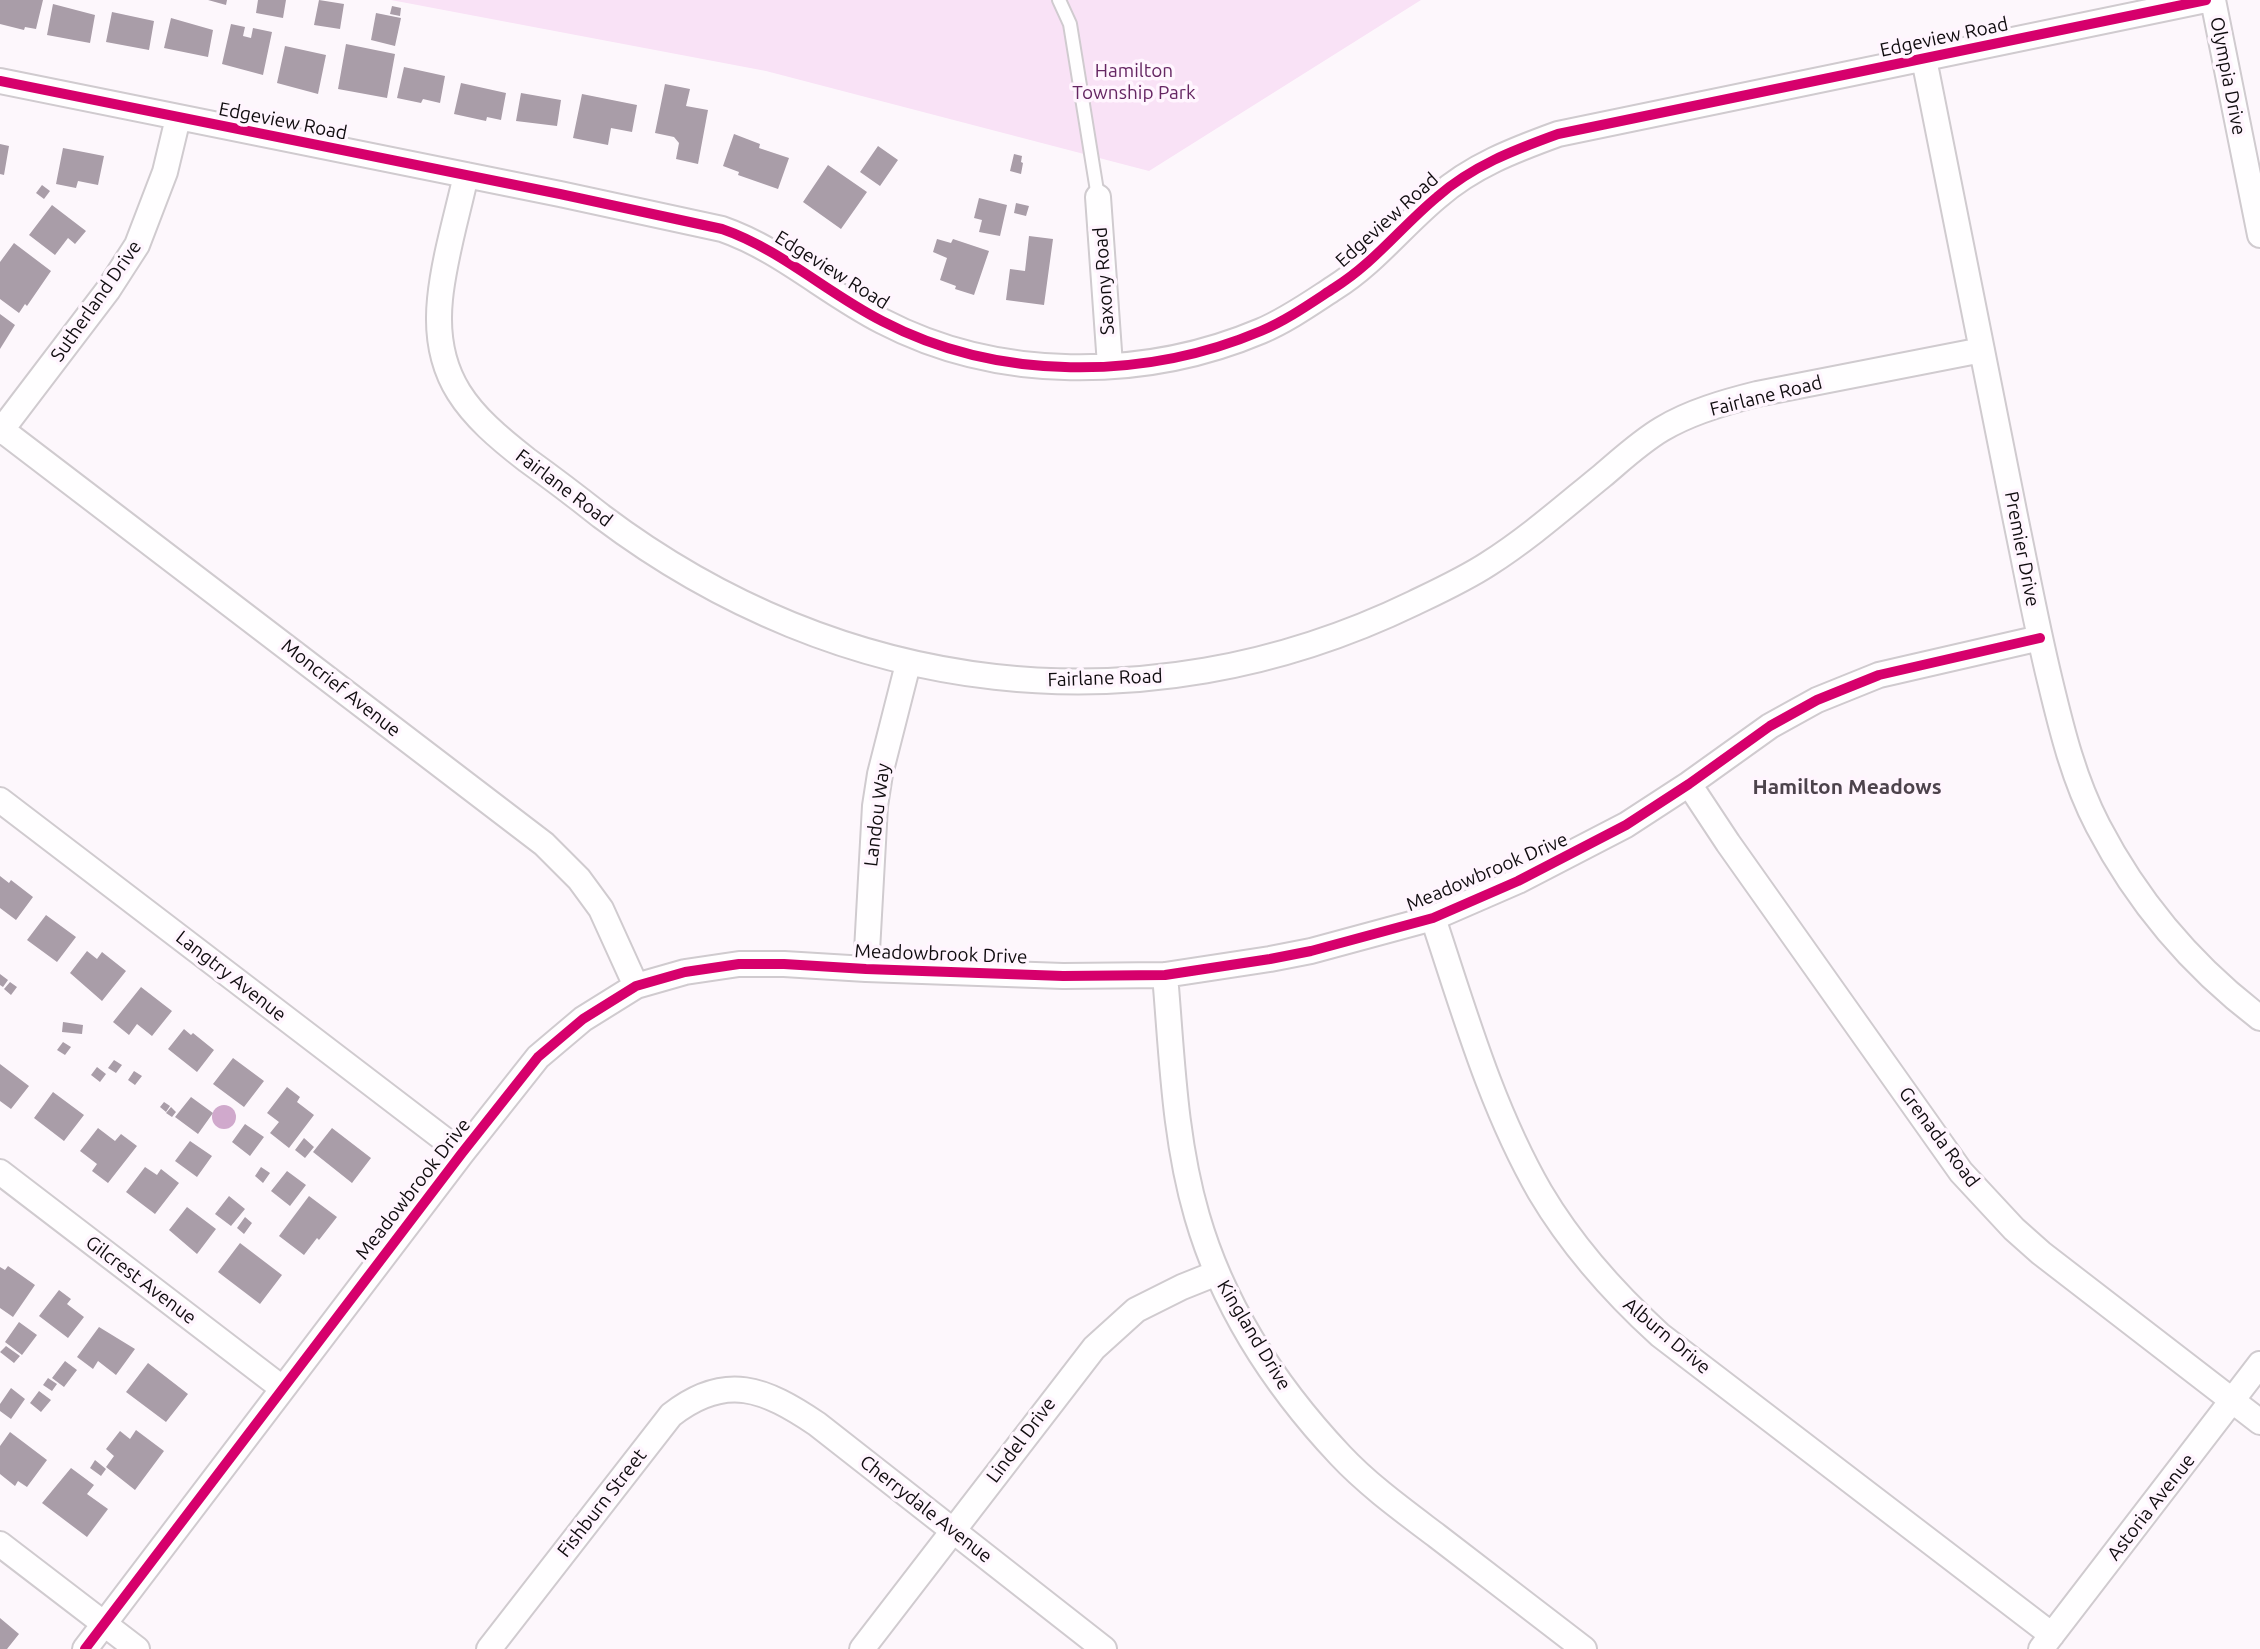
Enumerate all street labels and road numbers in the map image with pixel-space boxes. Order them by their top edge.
street label: Edgeview Road [1878,12,2010,62]
street label: Olympia Drive [2205,15,2251,137]
street label: Edgeview Road [217,97,349,145]
street label: Edgeview Road [1331,168,1443,272]
street label: Edgeview Road [771,226,893,314]
street label: Saxony Road [1089,226,1119,336]
street label: Sutherland Drive [46,236,146,366]
street label: Fairlane Road [1707,371,1825,421]
street label: Fairlane Road [511,444,617,532]
street label: Premier Drive [2000,489,2044,609]
street label: Moncrief Avenue [277,634,405,742]
street label: Fairlane Road [1047,665,1163,691]
street label: Landou Way [859,762,895,868]
street label: Meadowbrook Drive [1403,828,1571,916]
street label: Langtry Avenue [171,926,291,1026]
street label: Meadowbrook Drive [854,940,1028,968]
street label: Grenada Road [1894,1082,1984,1192]
street label: Meadowbrook Drive [351,1114,475,1264]
street label: Gilcrest Avenue [81,1231,201,1329]
street label: Kingland Drive [1212,1276,1296,1394]
street label: Alburn Drive [1619,1293,1715,1379]
street label: Lindel Drive [982,1393,1060,1487]
street label: Fishburn Street [553,1444,651,1562]
street label: Astoria Avenue [2102,1449,2200,1565]
street label: Cherrydale Avenue [855,1450,997,1568]

